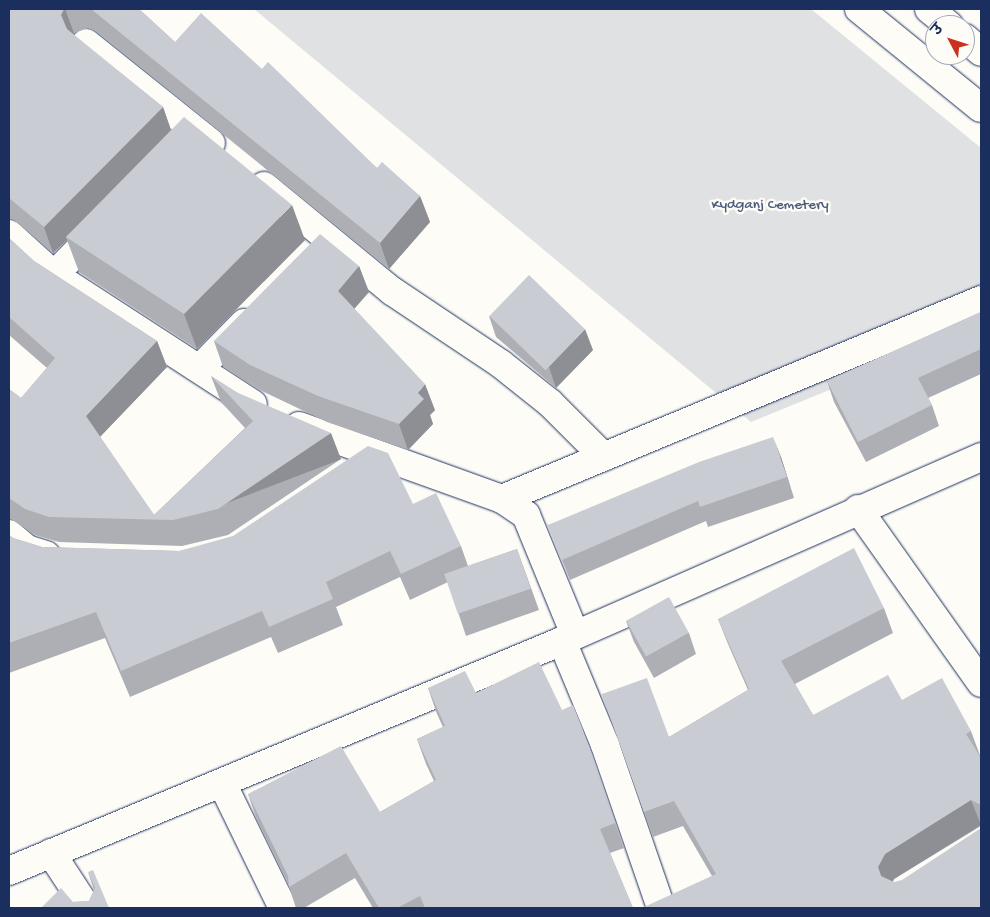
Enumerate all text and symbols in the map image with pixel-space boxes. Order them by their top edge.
north arrow [925,15,975,65]
text: उ [929,22,948,40]
park label: Kydganj Cemetery [711,197,829,215]

